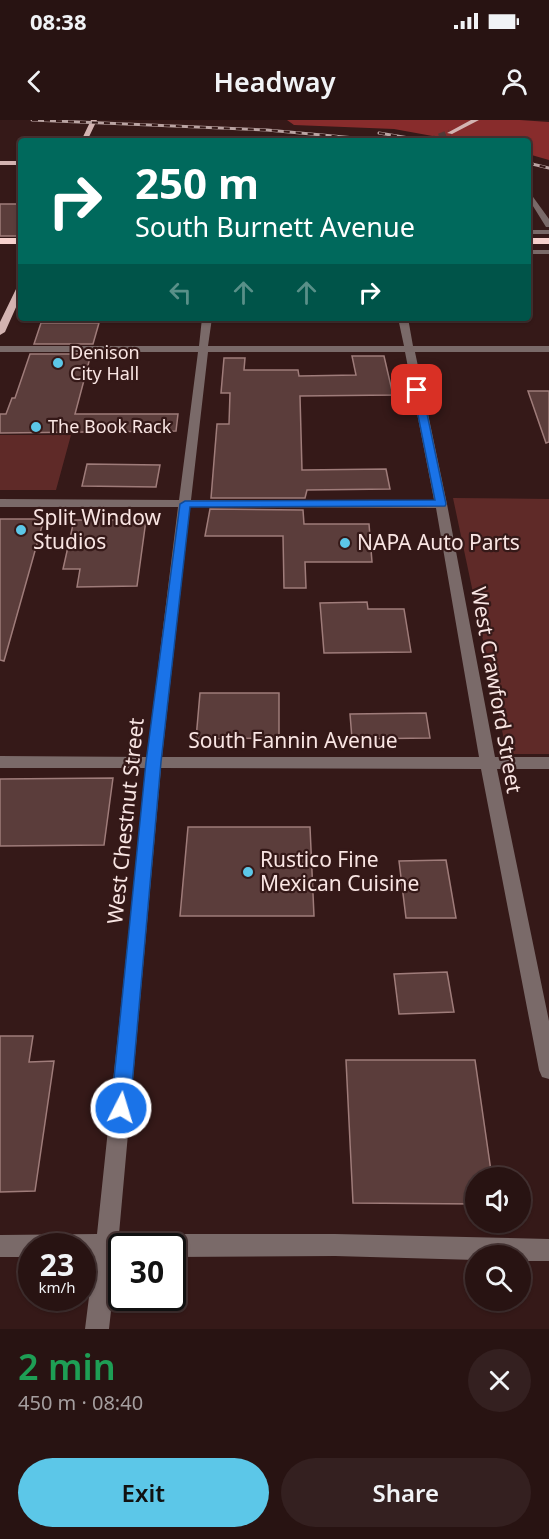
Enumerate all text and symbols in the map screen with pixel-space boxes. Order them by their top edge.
text: 08:38 [30,6,87,36]
text: Headway [214,63,335,100]
icon: back [18,65,51,98]
icon: person [498,65,531,98]
text: 250 m [135,154,259,211]
icon: right [36,162,114,240]
text: South Burnett Avenue [135,208,415,245]
icon: left [164,276,197,309]
icon: ahead [227,276,260,309]
icon: ahead [290,276,323,309]
icon: right [353,276,386,309]
place label: Denison City Hall [70,340,140,385]
marker: Denison City Hall [51,356,65,370]
pin [391,364,442,415]
icon: arrive [400,373,433,406]
place label: The Book Rack [48,414,172,438]
marker: The Book Rack [29,420,43,434]
place label: Split Window Studios [33,503,161,555]
marker: Split Window Studios [14,523,28,537]
place label: NAPA Auto Parts [357,528,520,556]
marker: NAPA Auto Parts [338,536,352,550]
street label: West Crawford Street [465,584,529,796]
street label: West Chestnut Street [100,716,150,926]
street label: South Fannin Avenue [188,726,398,754]
place label: Rustico Fine Mexican Cuisine [260,845,419,897]
marker: Rustico Fine Mexican Cuisine [241,865,255,879]
position arrow [89,1076,153,1140]
map controls [465,1167,531,1311]
button: sound [465,1167,531,1233]
speed limit sign: 30 [108,1233,186,1311]
text: 23 [40,1244,74,1285]
button: search [465,1245,531,1311]
text: km/h [39,1277,75,1297]
text: 2 min [18,1342,116,1391]
button: close [468,1349,531,1412]
text: 450 m · 08:40 [18,1389,143,1416]
button: Exit [18,1458,269,1527]
button: Share [281,1458,531,1527]

